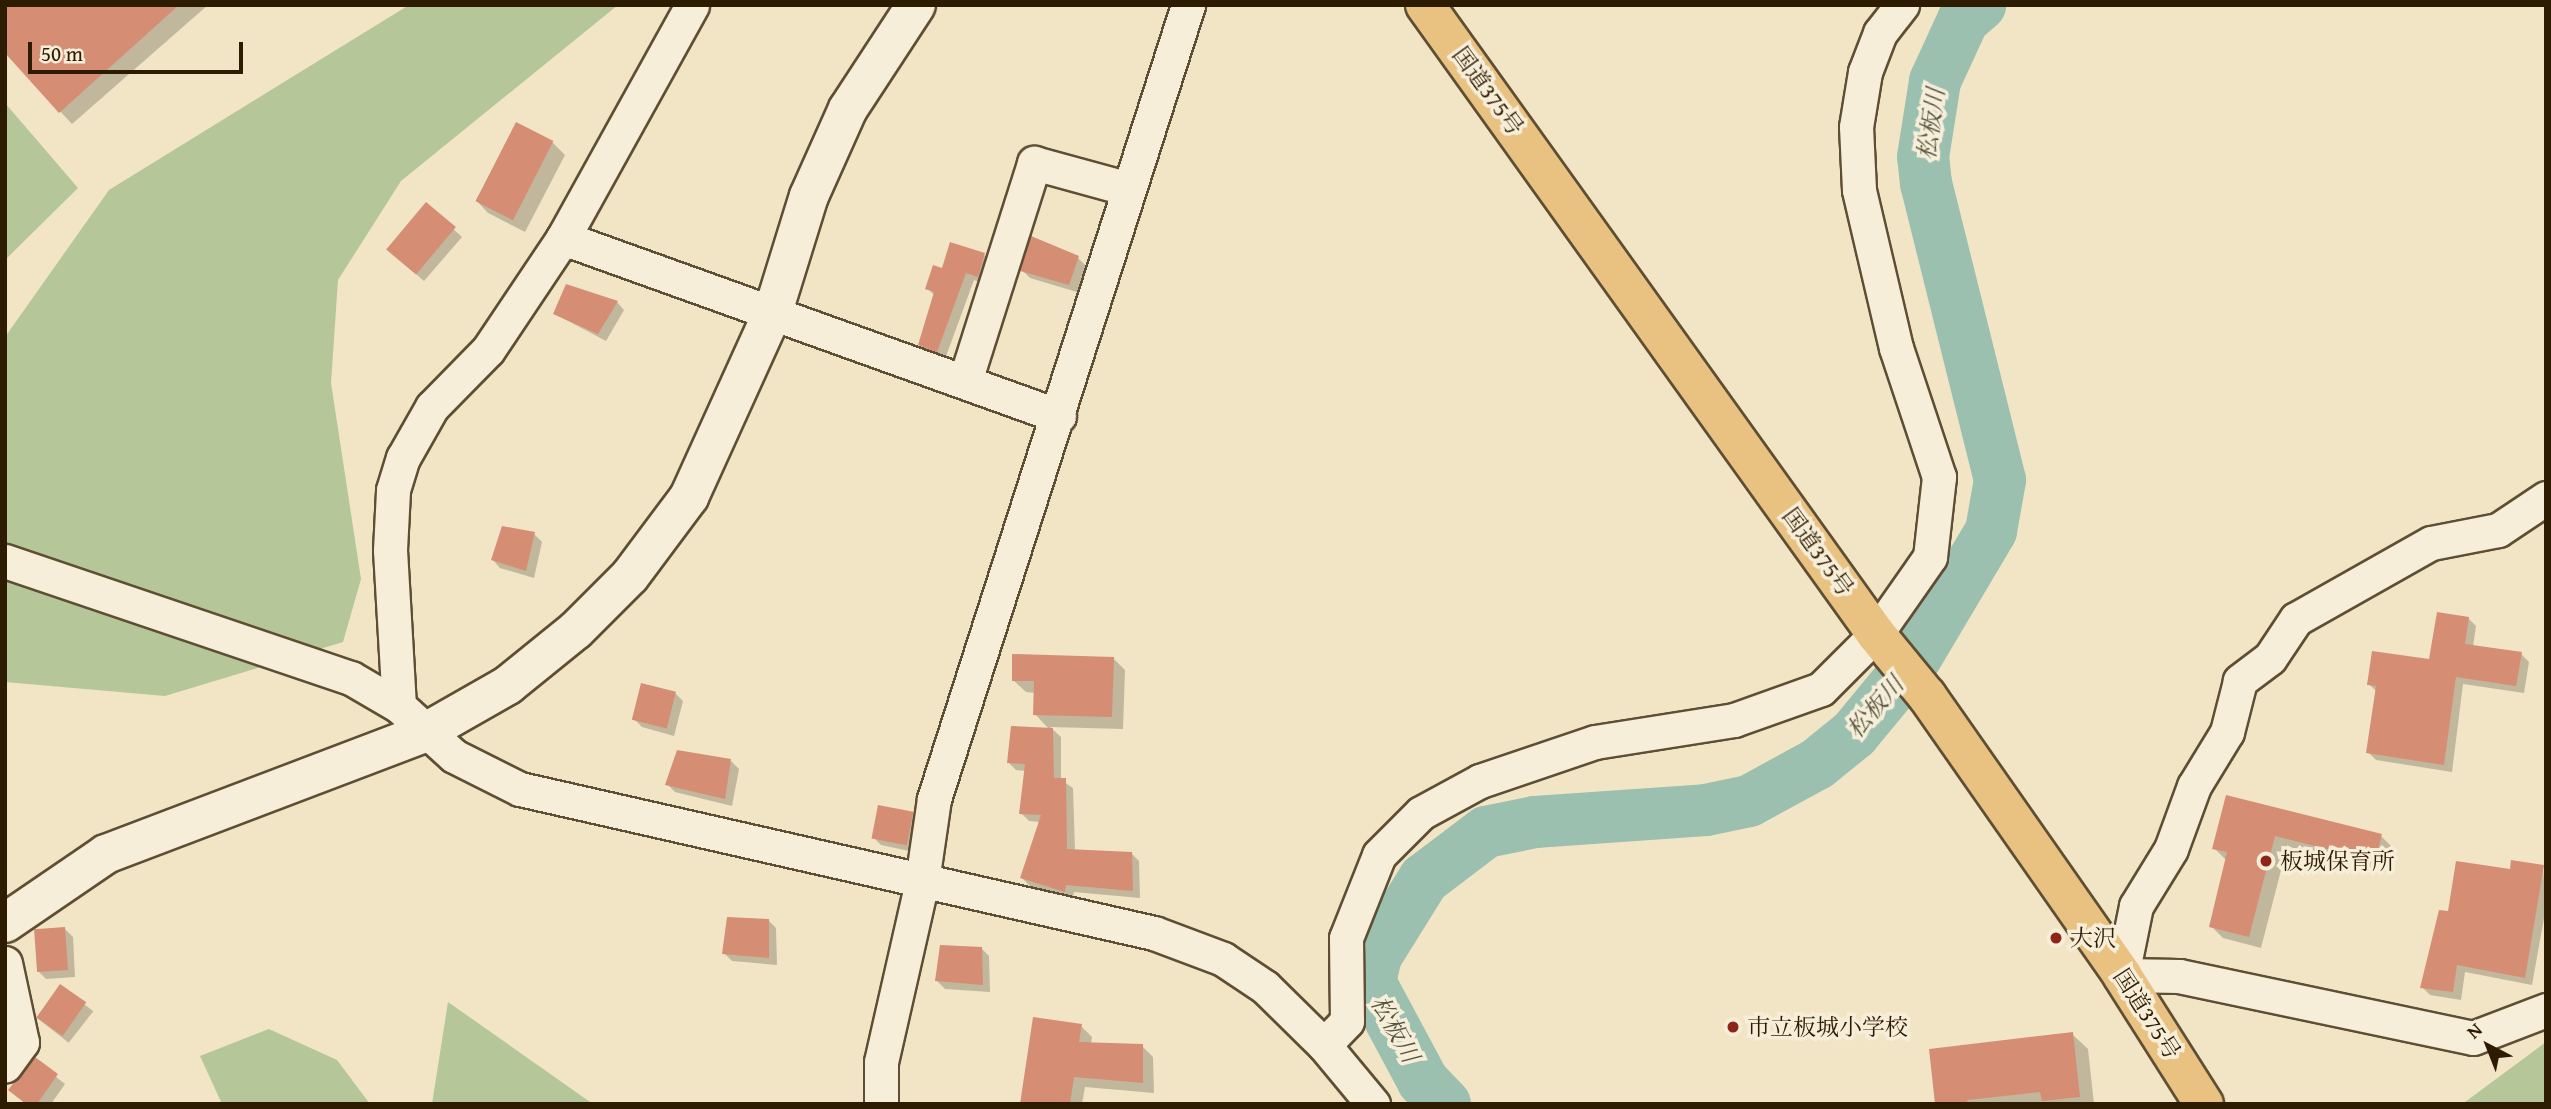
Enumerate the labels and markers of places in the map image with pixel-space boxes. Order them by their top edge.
place label: 板城保育所 [2280,847,2395,875]
marker: 板城保育所 [2258,853,2274,869]
place label: 大沢 [2070,924,2116,952]
marker: 大沢 [2048,930,2064,946]
place label: 市立板城小学校 [1747,1013,1908,1041]
marker: 市立板城小学校 [1725,1019,1741,1035]

